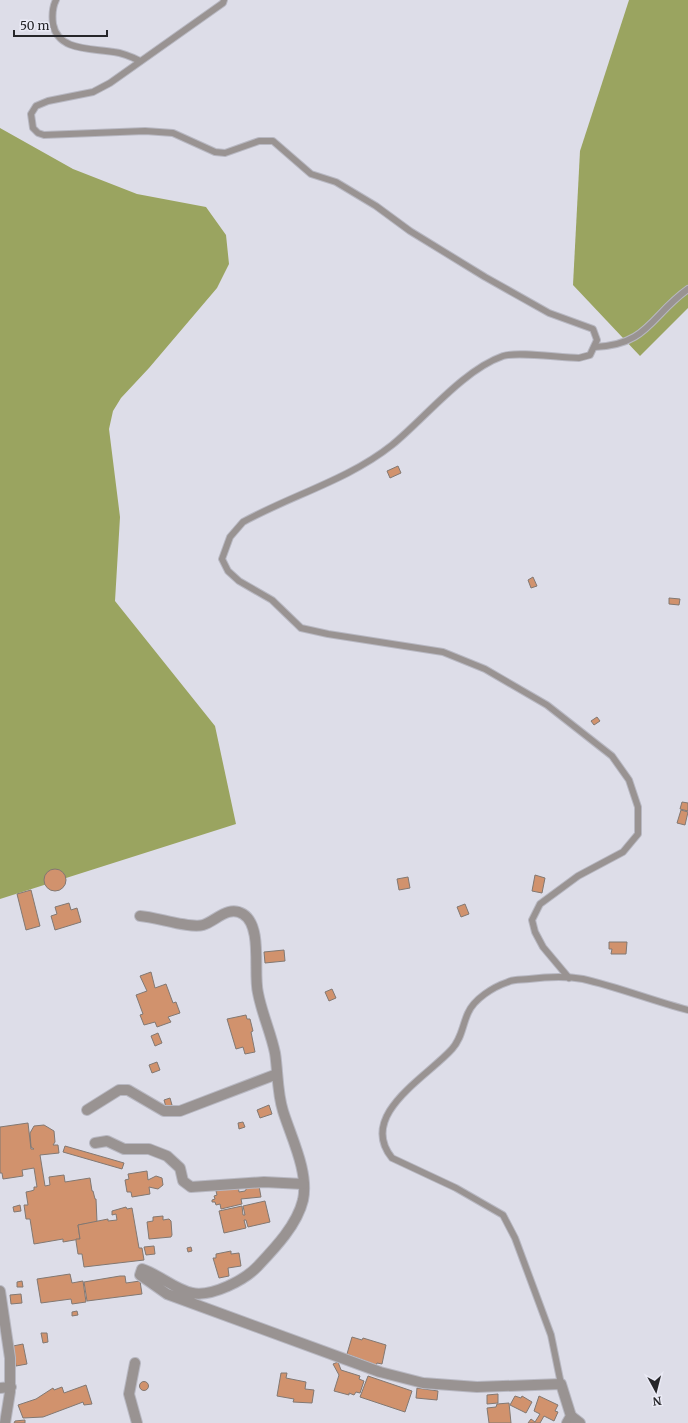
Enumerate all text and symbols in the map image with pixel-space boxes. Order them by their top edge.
scale bar [14,12,107,38]
text: 50 m [20,18,49,33]
north arrow [636,1371,676,1411]
text: N [652,1393,662,1408]

